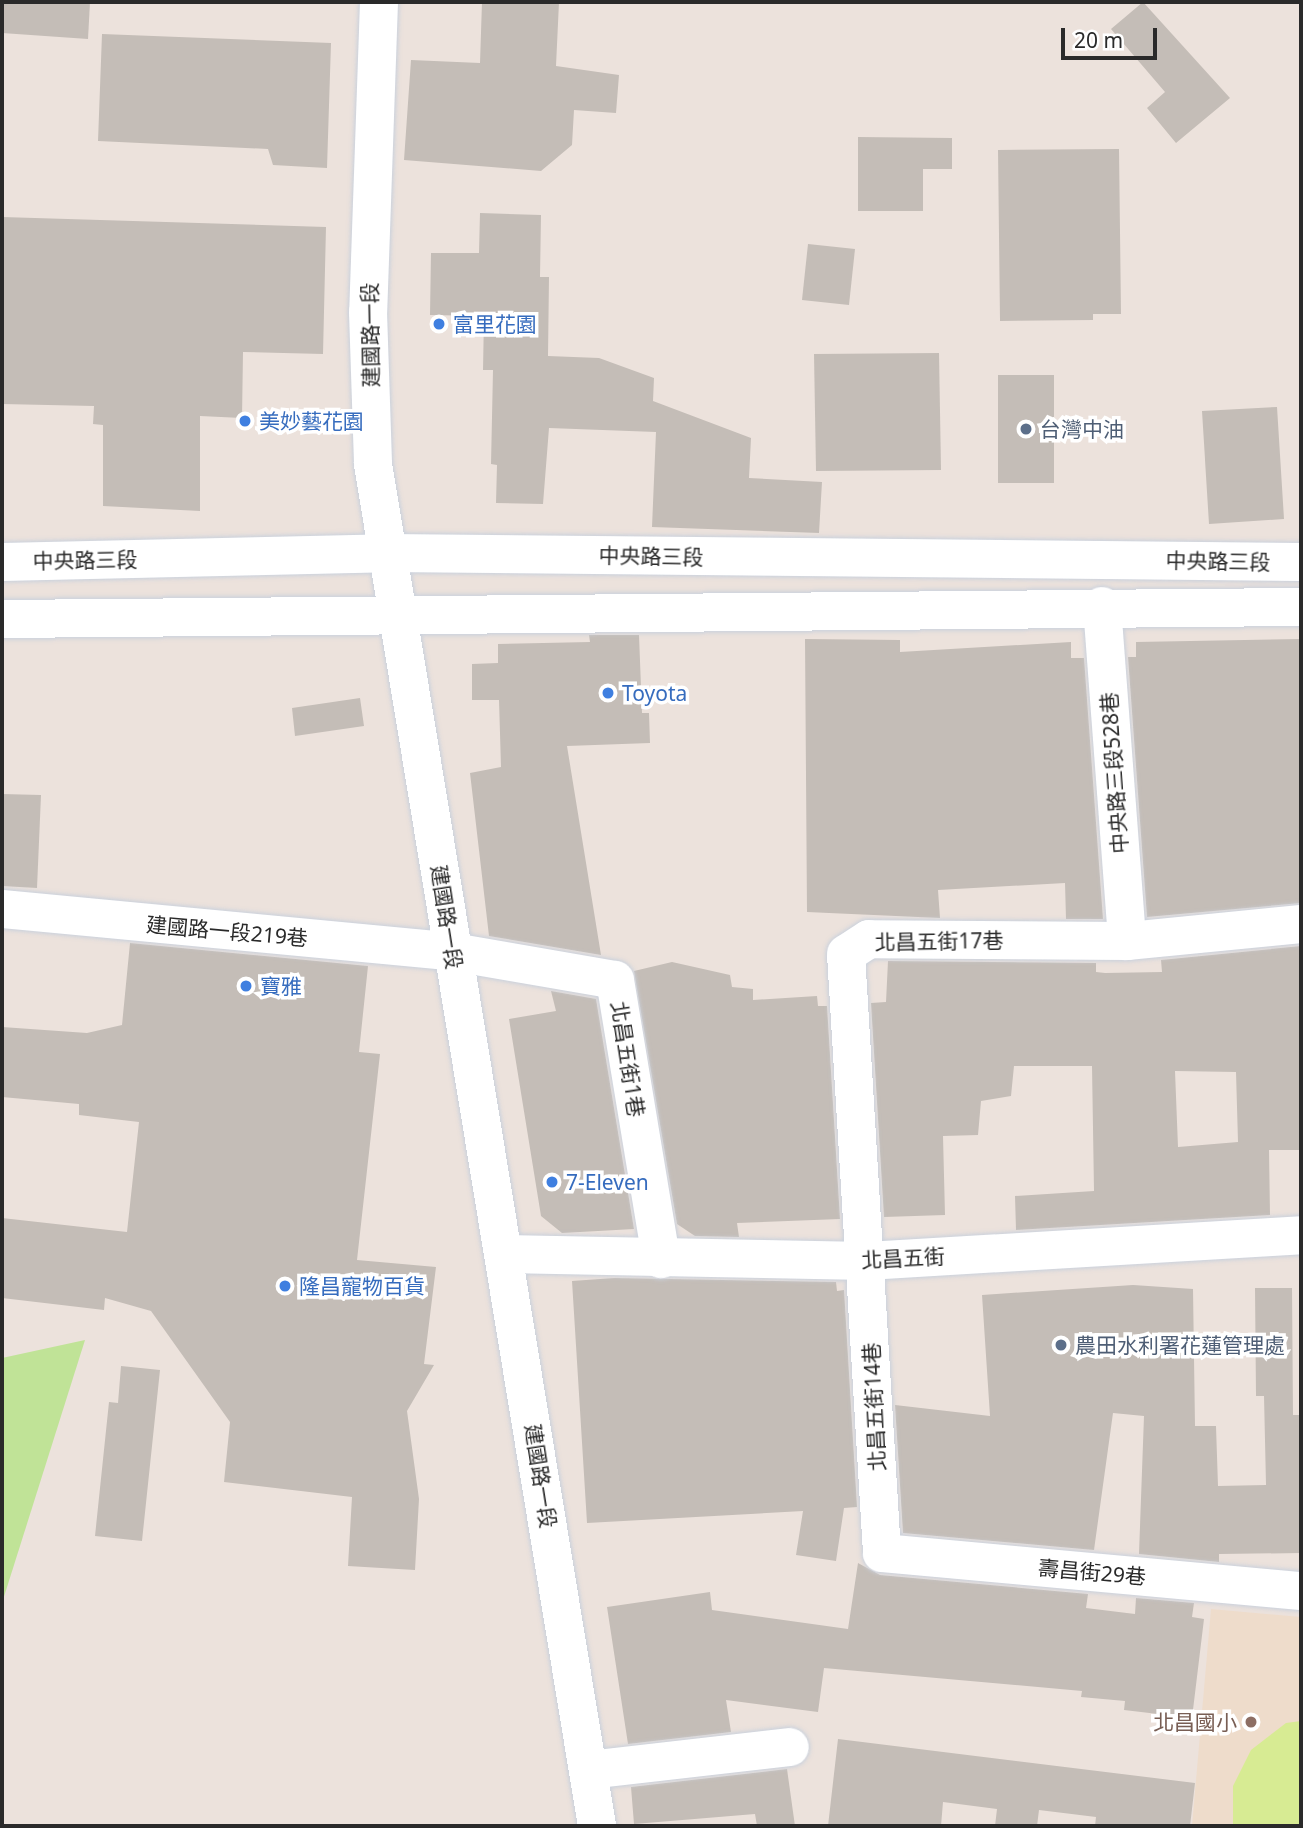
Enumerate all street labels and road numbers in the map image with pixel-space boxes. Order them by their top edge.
street label: 建國路一段 [356,282,384,388]
street label: 中央路三段 [598,542,704,570]
street label: 中央路三段 [32,546,138,574]
street label: 中央路三段 [1165,547,1271,575]
street label: 中央路三段528巷 [1096,691,1132,855]
street label: 建國路一段 [426,863,468,971]
street label: 建國路一段219巷 [145,911,309,951]
street label: 北昌五街17巷 [874,927,1004,955]
street label: 北昌五街1巷 [606,999,650,1119]
street label: 北昌五街 [860,1243,946,1273]
street label: 北昌五街14巷 [858,1342,890,1472]
street label: 建國路一段 [520,1422,562,1530]
street label: 壽昌街29巷 [1037,1555,1147,1589]

